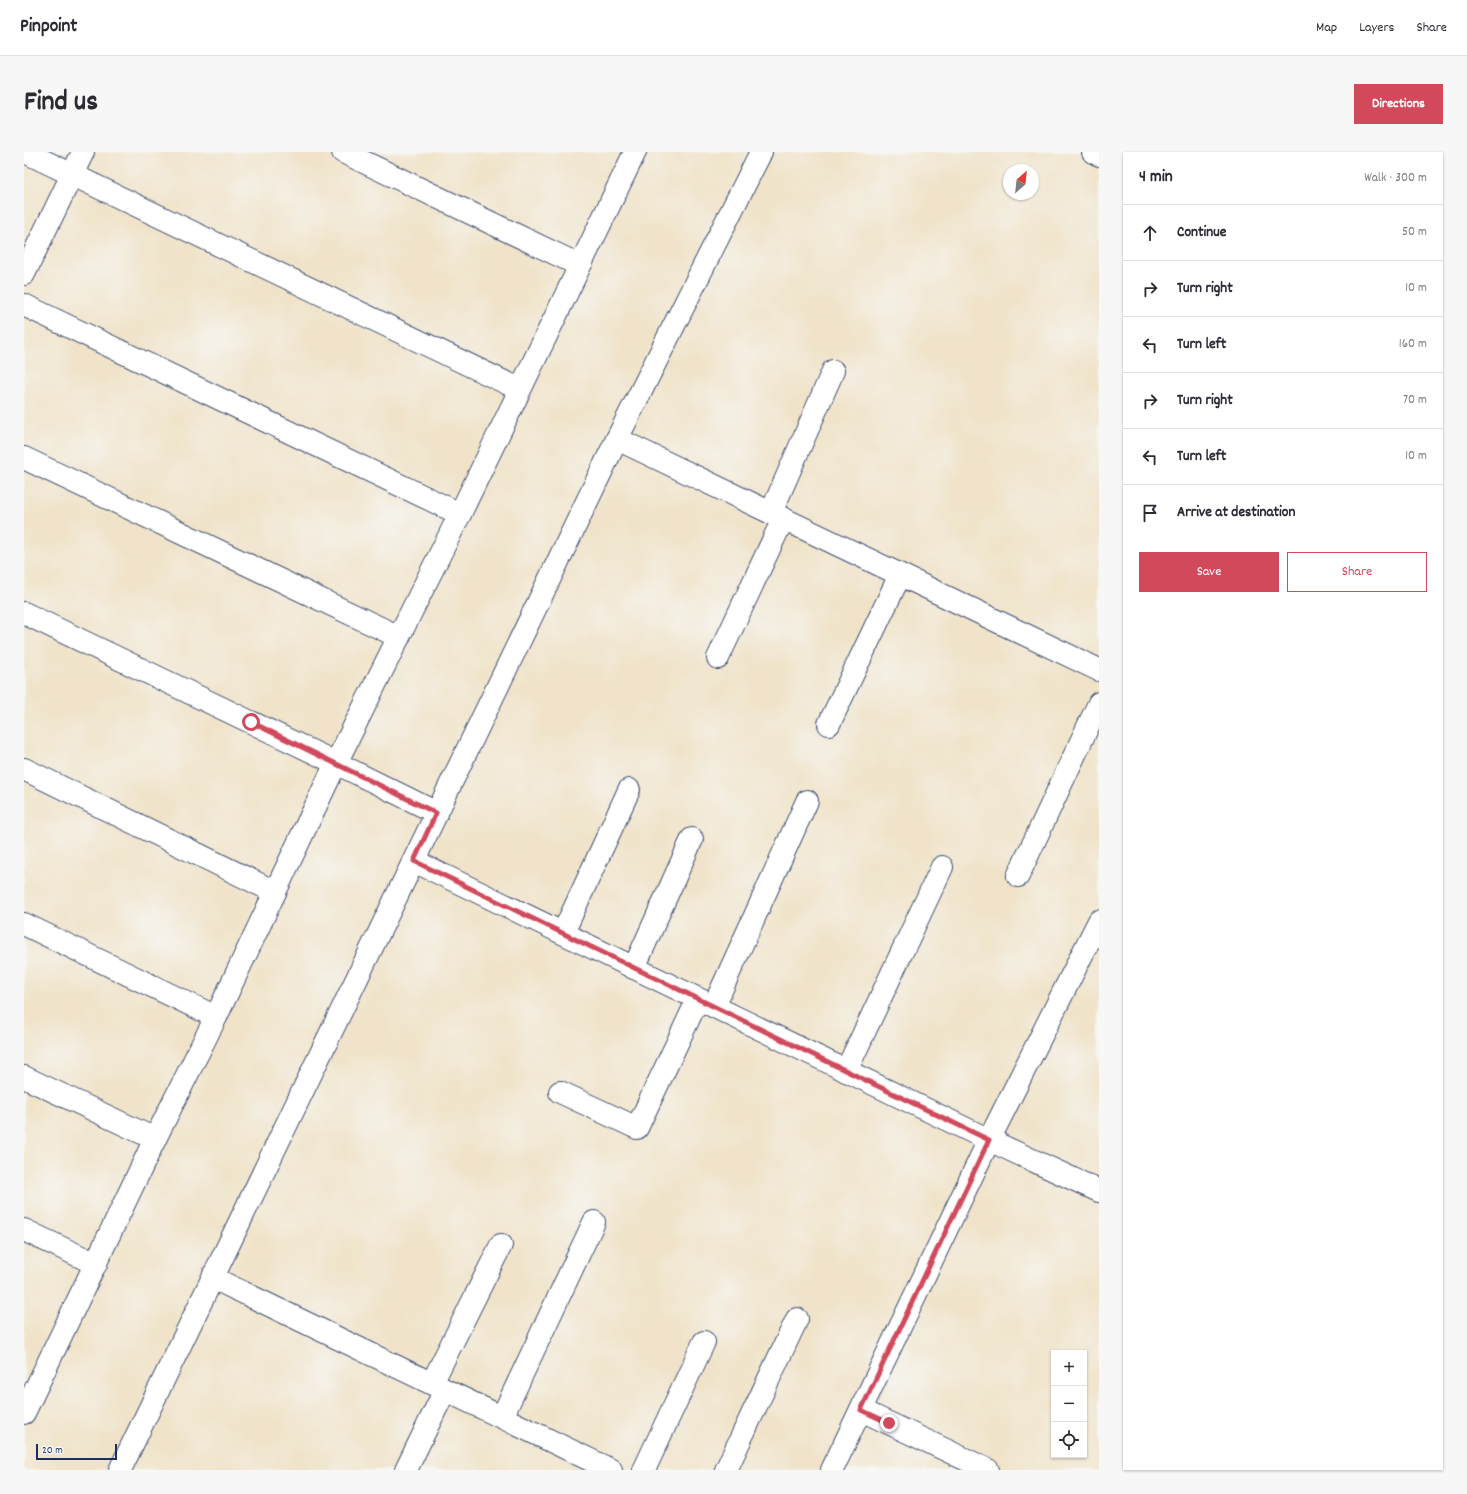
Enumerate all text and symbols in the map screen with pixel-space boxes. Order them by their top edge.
text: Pinpoint [20,14,77,41]
text: Map [1316,18,1337,38]
text: Layers [1359,18,1394,38]
text: Share [1416,18,1447,38]
text: Find us [24,84,98,124]
button: Directions [1354,84,1443,124]
north arrow [1003,164,1039,200]
text: 4 min [1139,166,1173,190]
text: Walk · 300 m [1364,169,1427,188]
icon: ahead [1139,222,1161,244]
text: Continue [1177,222,1226,244]
text: 50 m [1402,223,1427,242]
icon: right [1139,278,1161,300]
text: Turn right [1177,278,1233,300]
text: 10 m [1405,279,1427,298]
icon: left [1139,334,1161,356]
text: Turn left [1177,334,1226,356]
text: 160 m [1399,335,1427,354]
icon: right [1139,390,1161,412]
text: Turn right [1177,390,1233,412]
text: 70 m [1403,391,1427,410]
icon: left [1139,446,1161,468]
text: Turn left [1177,446,1226,468]
text: 10 m [1405,447,1427,466]
icon: arrive [1139,502,1161,524]
text: Arrive at destination [1177,502,1295,524]
button: Save [1139,552,1279,592]
button: Share [1287,552,1427,592]
route start [242,713,260,731]
map controls [1051,1350,1087,1458]
button: + [1051,1350,1087,1386]
button: − [1051,1386,1087,1422]
route end [880,1414,898,1432]
button: locate [1051,1422,1087,1458]
scale bar [36,1442,117,1461]
text: 20 m [42,1443,63,1459]

